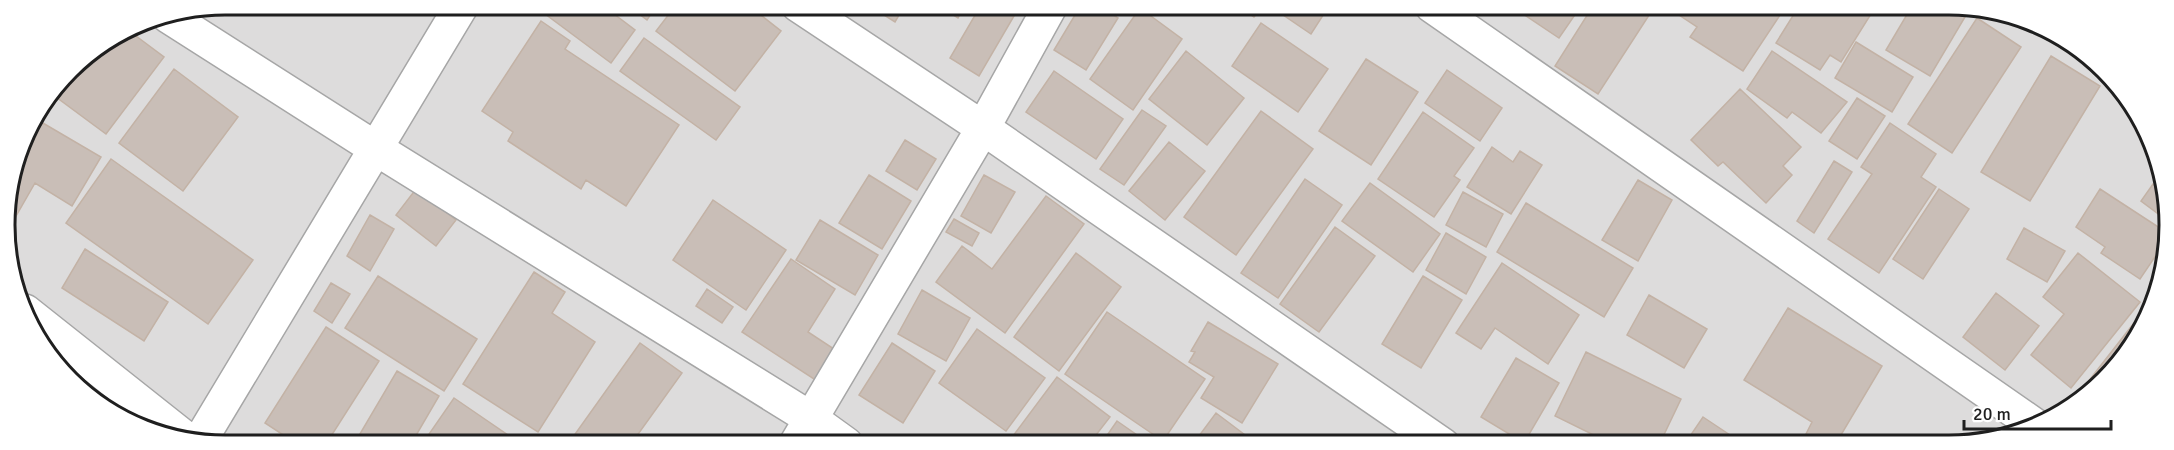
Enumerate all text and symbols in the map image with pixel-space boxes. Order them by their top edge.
scale bar [1964,393,2111,431]
text: 20 m [1973,403,2011,425]

